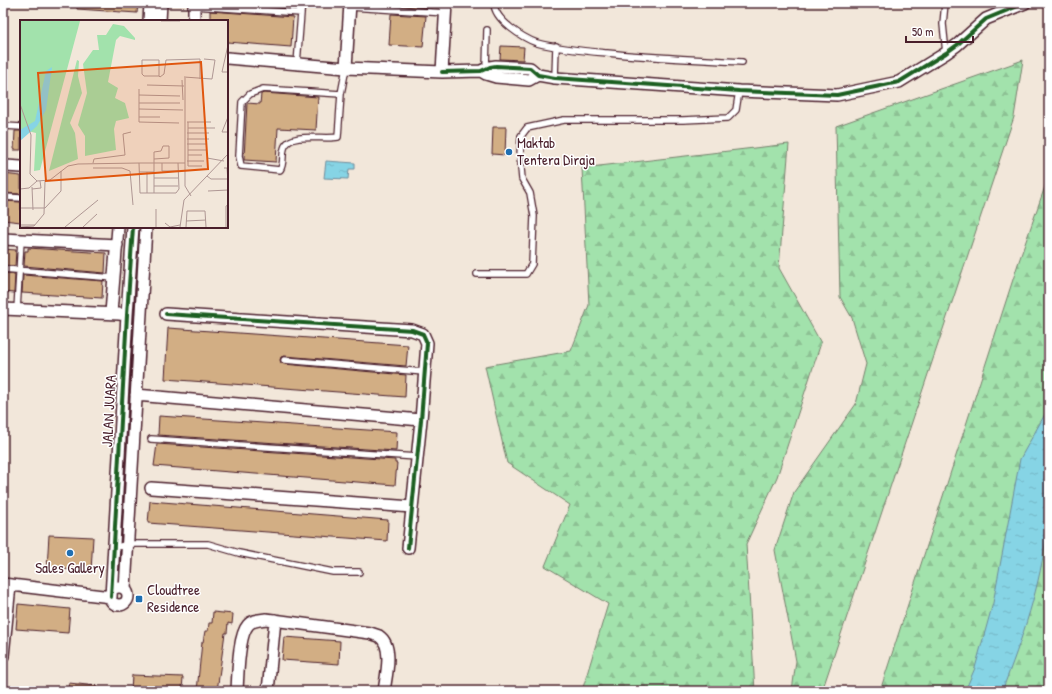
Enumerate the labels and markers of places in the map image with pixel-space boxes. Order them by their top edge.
place label: Maktab Tentera Diraja [517,132,595,170]
marker: Maktab Tentera Diraja [504,147,514,157]
marker: Sales Gallery [65,548,75,558]
place label: Sales Gallery [35,557,105,578]
place label: Cloudtree Residence [147,579,200,617]
marker: Cloudtree Residence [134,594,144,604]

